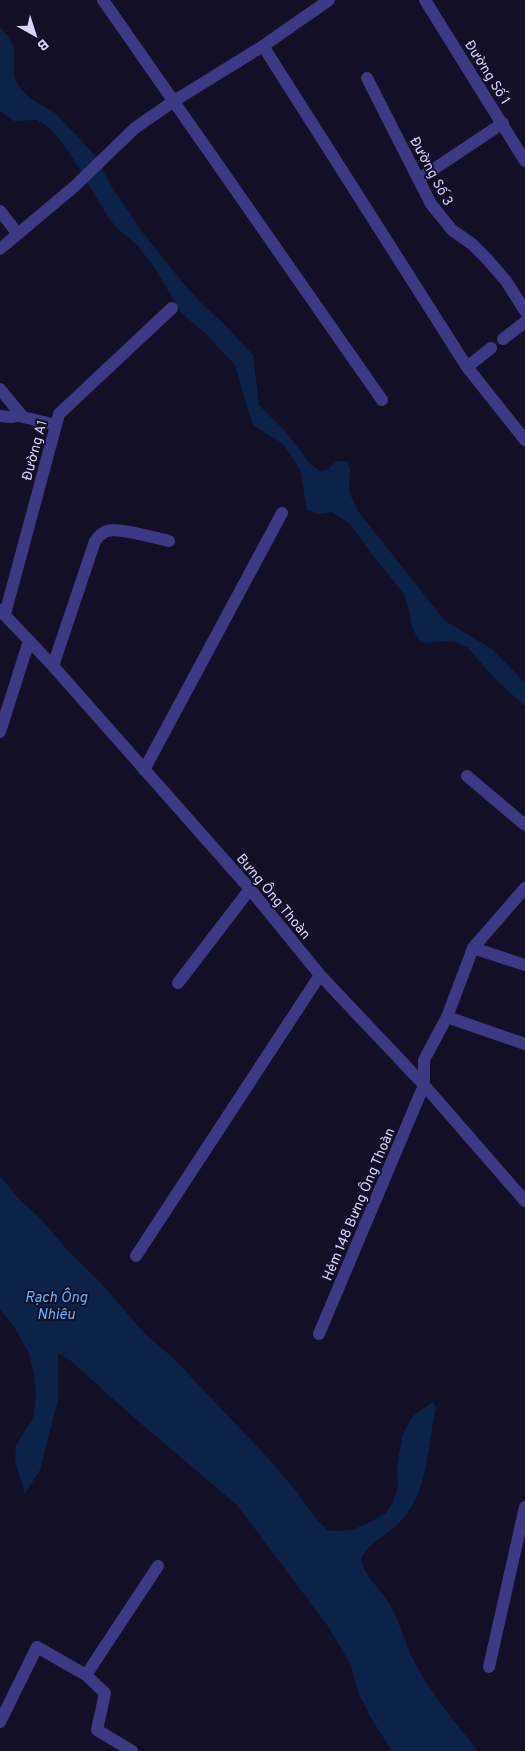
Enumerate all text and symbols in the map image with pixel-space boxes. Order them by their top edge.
north arrow [10,10,60,60]
text: B [33,34,51,54]
street label: Đường Số 1 [460,38,513,108]
street label: Đường Số 3 [405,134,456,209]
street label: Đường A1 [19,418,52,482]
street label: Bưng Ông Thoàn [232,850,314,943]
street label: Hẻm 148 Bưng Ông Thoàn [318,1125,399,1284]
water label: Rạch Ông Nhiêu [25,1287,88,1325]

